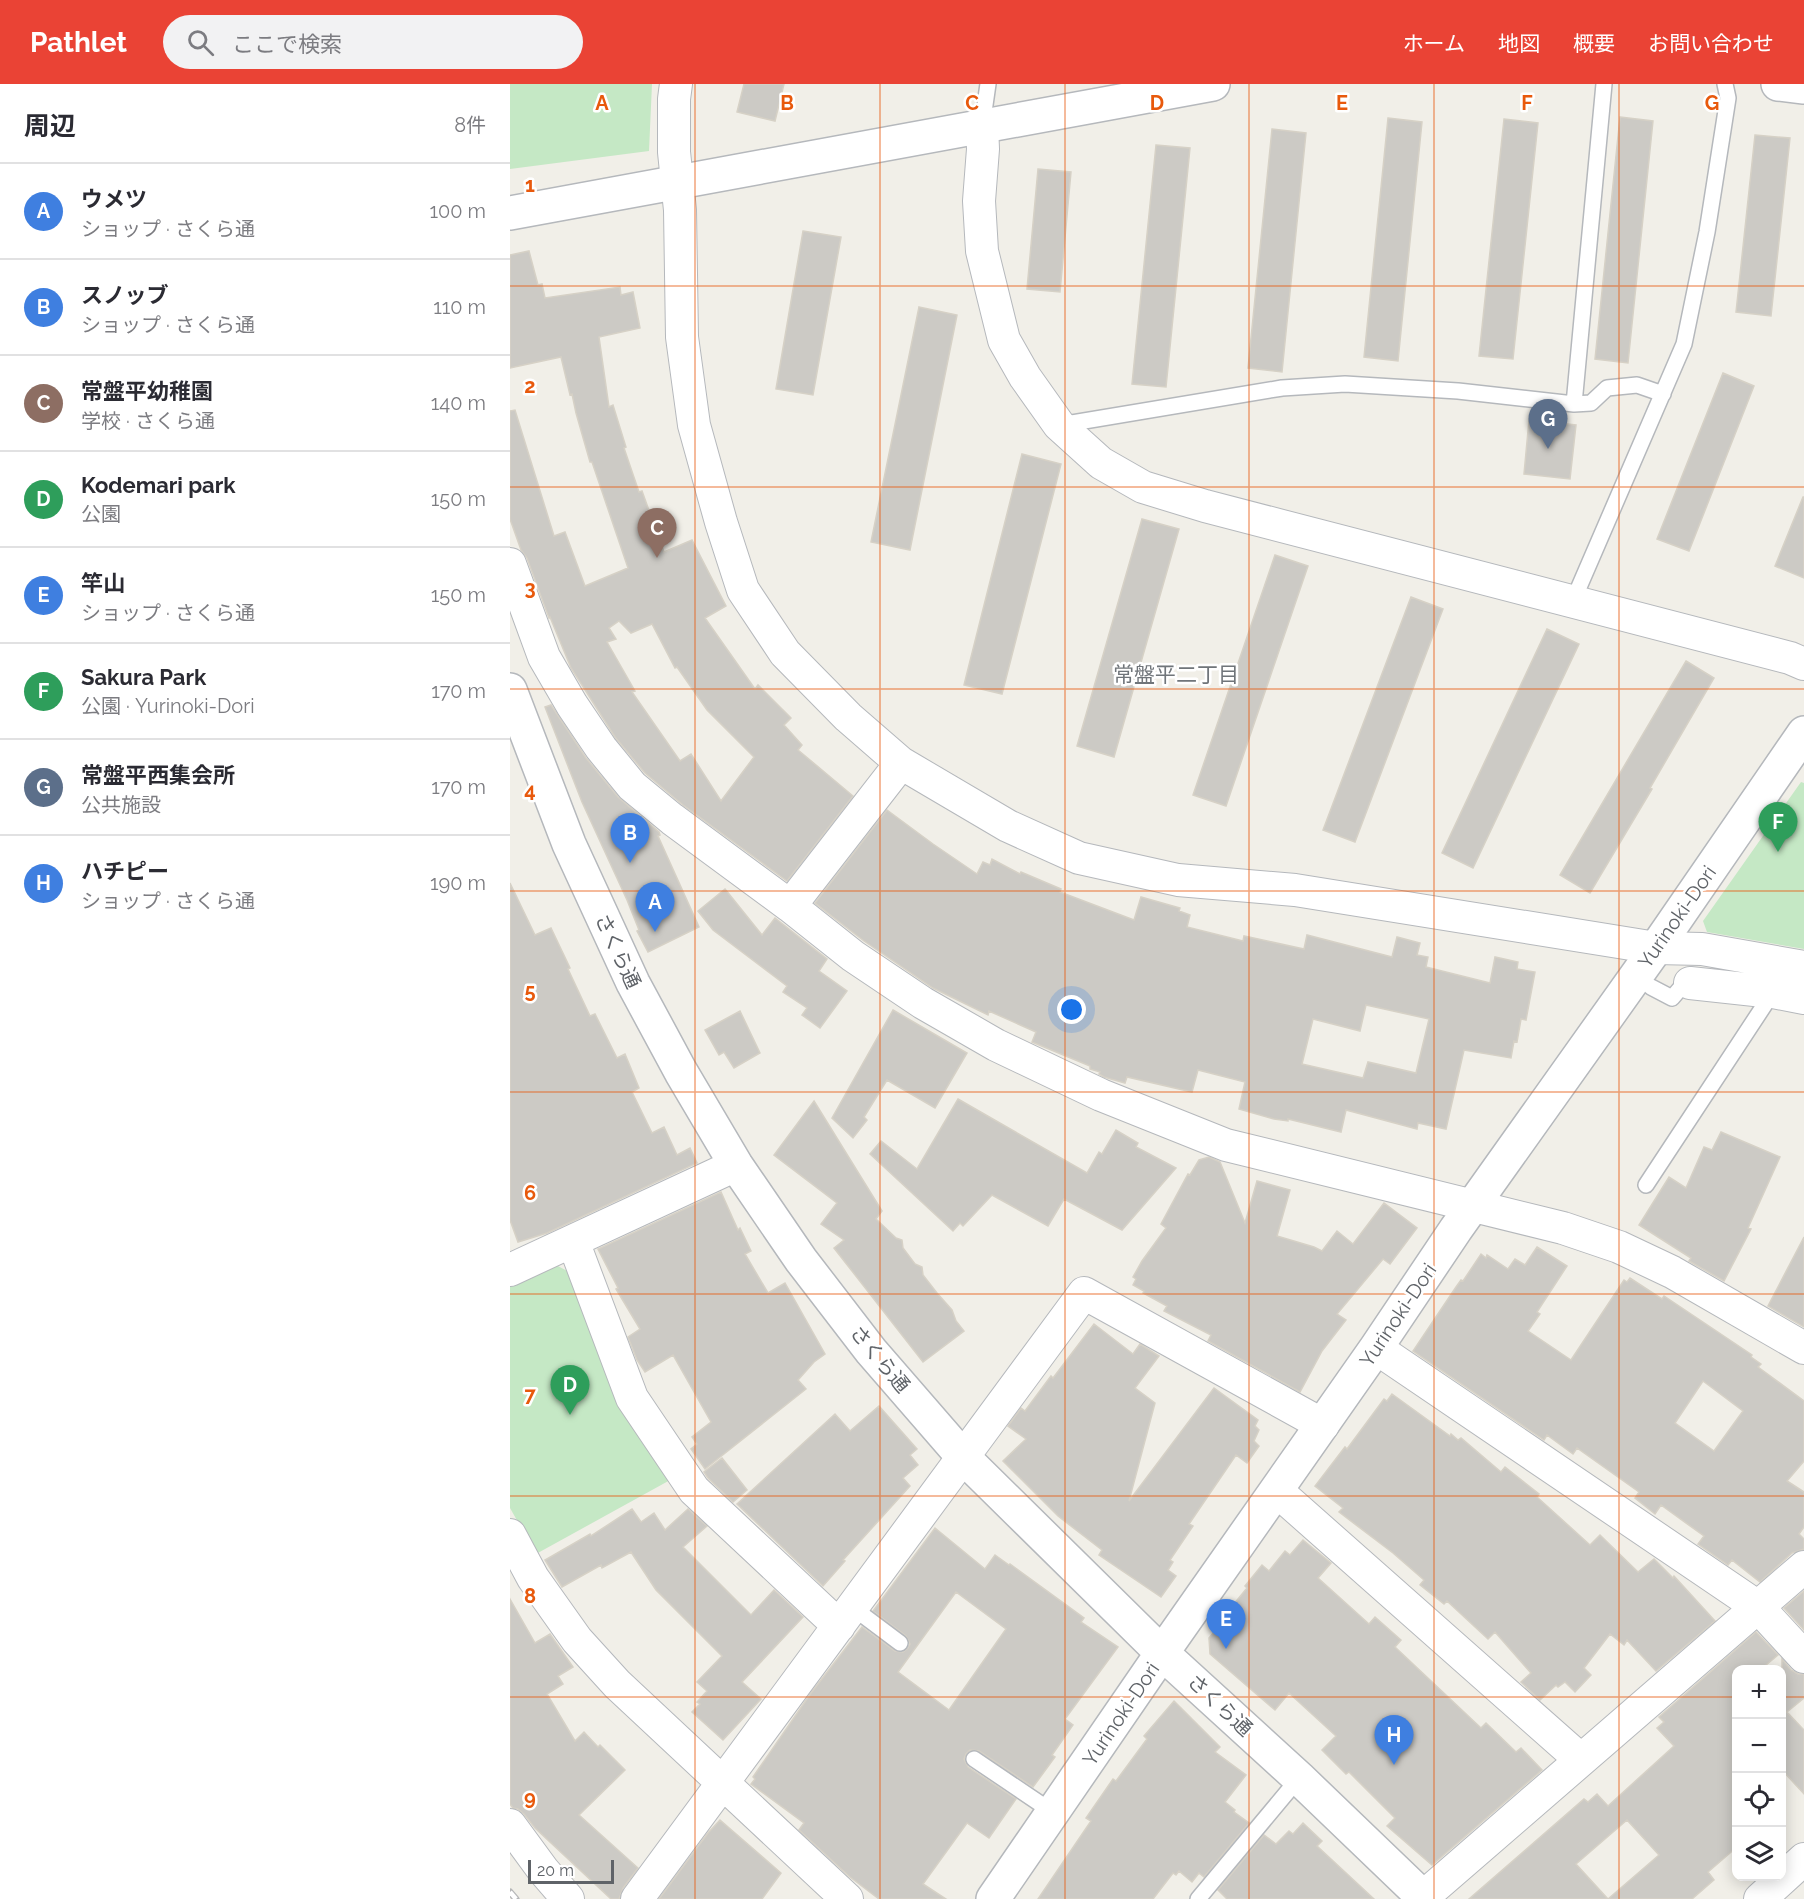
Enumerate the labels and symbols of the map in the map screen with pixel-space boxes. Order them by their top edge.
text: A [595,91,609,115]
text: B [780,91,794,115]
text: C [965,91,979,115]
text: D [1150,91,1164,115]
text: E [1336,91,1348,115]
text: F [1521,91,1533,115]
text: G [1705,91,1719,115]
text: 1 [525,173,535,197]
text: 2 [524,374,536,398]
pin: G [1528,400,1568,449]
pin: C [638,508,676,558]
text: 3 [524,576,536,600]
district label: 常盤平二丁目 [1113,662,1239,687]
text: 4 [524,778,536,802]
pin: F [1758,802,1798,852]
pin: B [610,814,650,863]
street label: Yurinoki-Dori [1633,861,1721,973]
pin: A [636,882,674,932]
street label: さくら通 [590,910,646,992]
text: 5 [524,979,536,1003]
your location [1057,995,1086,1024]
text: 6 [524,1181,536,1205]
street label: Yurinoki-Dori [1355,1259,1441,1371]
street label: さくら通 [845,1321,915,1397]
pin: D [550,1366,590,1415]
text: 7 [524,1383,536,1407]
text: 8 [524,1584,536,1608]
pin: E [1206,1600,1246,1649]
street label: Yurinoki-Dori [1078,1658,1164,1770]
street label: さくら通 [1183,1669,1257,1741]
pin: H [1374,1716,1414,1765]
text: 9 [524,1786,536,1810]
scale bar [528,1857,614,1884]

